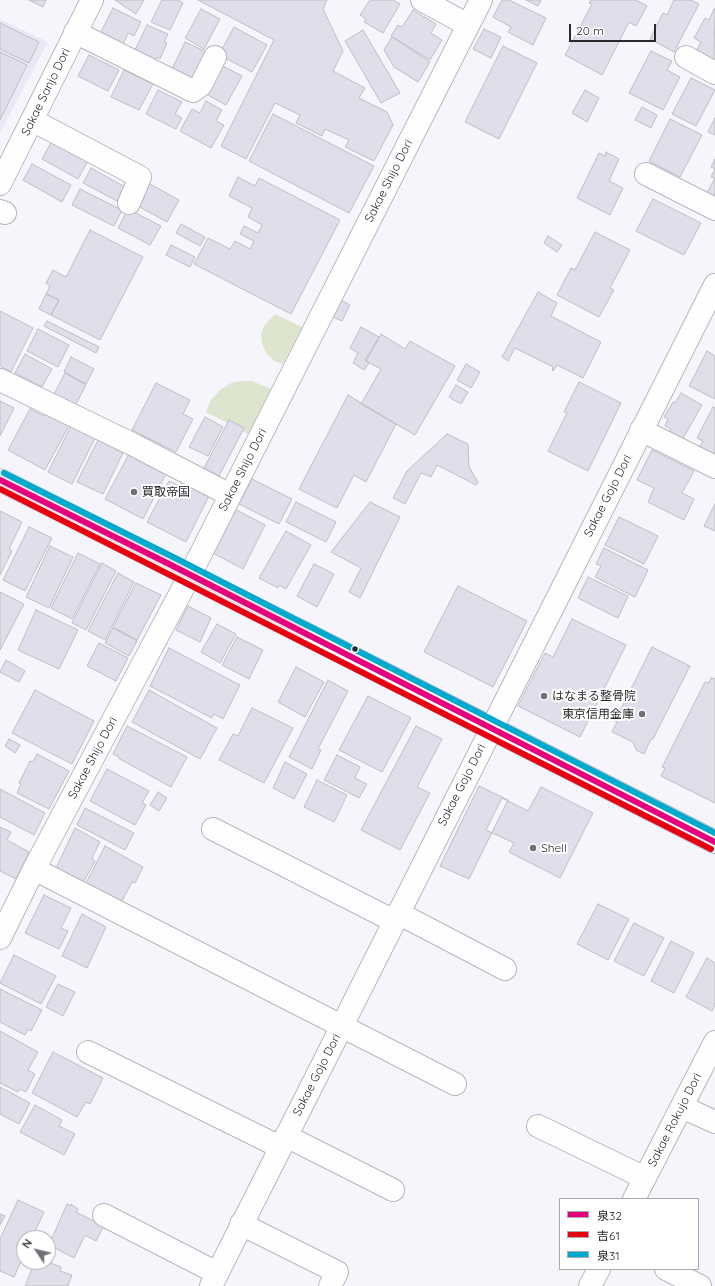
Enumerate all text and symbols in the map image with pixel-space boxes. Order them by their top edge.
scale bar [571,16,658,42]
text: 20 m [576,23,604,38]
street label: Sakae Sanjo Dori [19,46,73,138]
street label: Sakae Shijo Dori [362,137,416,225]
street label: Sakae Shijo Dori [216,426,270,514]
street label: Sakae Gojo Dori [581,453,635,539]
place label: 買取帝国 [142,485,190,499]
marker: 買取帝国 [129,487,139,497]
unlabelled marker [350,644,360,654]
place label: はなまる整骨院 [552,689,636,703]
marker: はなまる整骨院 [539,691,549,701]
place label: 東京信用金庫 [562,707,634,721]
marker: 東京信用金庫 [637,709,647,719]
street label: Sakae Shijo Dori [65,715,121,801]
street label: Sakae Gojo Dori [435,742,489,828]
place label: Shell [541,841,567,855]
marker: Shell [528,843,538,853]
street label: Sakae Gojo Dori [290,1032,344,1118]
street label: Sakae Rokujo Dori [645,1071,705,1169]
legend [559,1198,699,1270]
text: 泉32 [597,1208,622,1223]
text: 吉61 [597,1228,620,1243]
north arrow [16,1230,56,1270]
text: N [19,1236,35,1251]
text: 泉31 [597,1248,620,1263]

